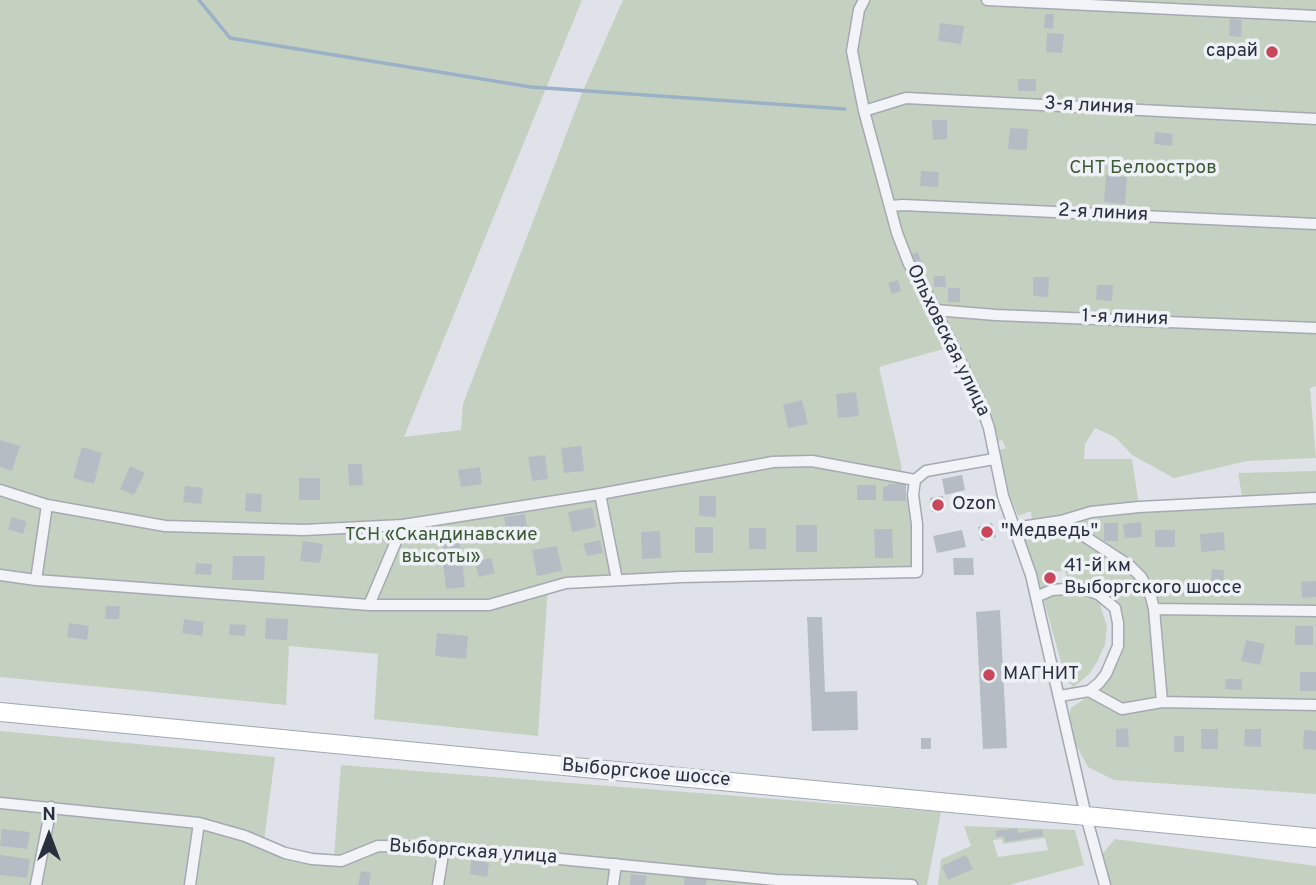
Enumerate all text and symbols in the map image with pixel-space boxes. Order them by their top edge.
place label: сарай [1206,41,1258,63]
marker: сарай [1264,44,1280,60]
street label: 3-я линия [1044,93,1134,121]
park label: СНТ Белоостров [1069,158,1217,180]
street label: 2-я линия [1057,200,1149,228]
street label: Ольховская улица [900,261,994,421]
street label: 1-я линия [1081,306,1169,332]
place label: Ozon [952,494,996,516]
marker: Ozon [930,497,946,513]
place label: "Медведь" [1001,521,1098,543]
marker: "Медведь" [979,524,995,540]
park label: ТСН «Скандинавские высоты» [345,525,537,569]
place label: 41-й км Выборгского шоссе [1064,556,1242,600]
marker: 41-й км Выборгского шоссе [1042,570,1058,586]
place label: МАГНИТ [1003,664,1079,686]
marker: МАГНИТ [981,667,997,683]
street label: Выборгское шоссе [561,755,731,793]
north arrow [14,801,84,871]
text: N [42,803,56,827]
street label: Выборгская улица [388,836,558,870]

